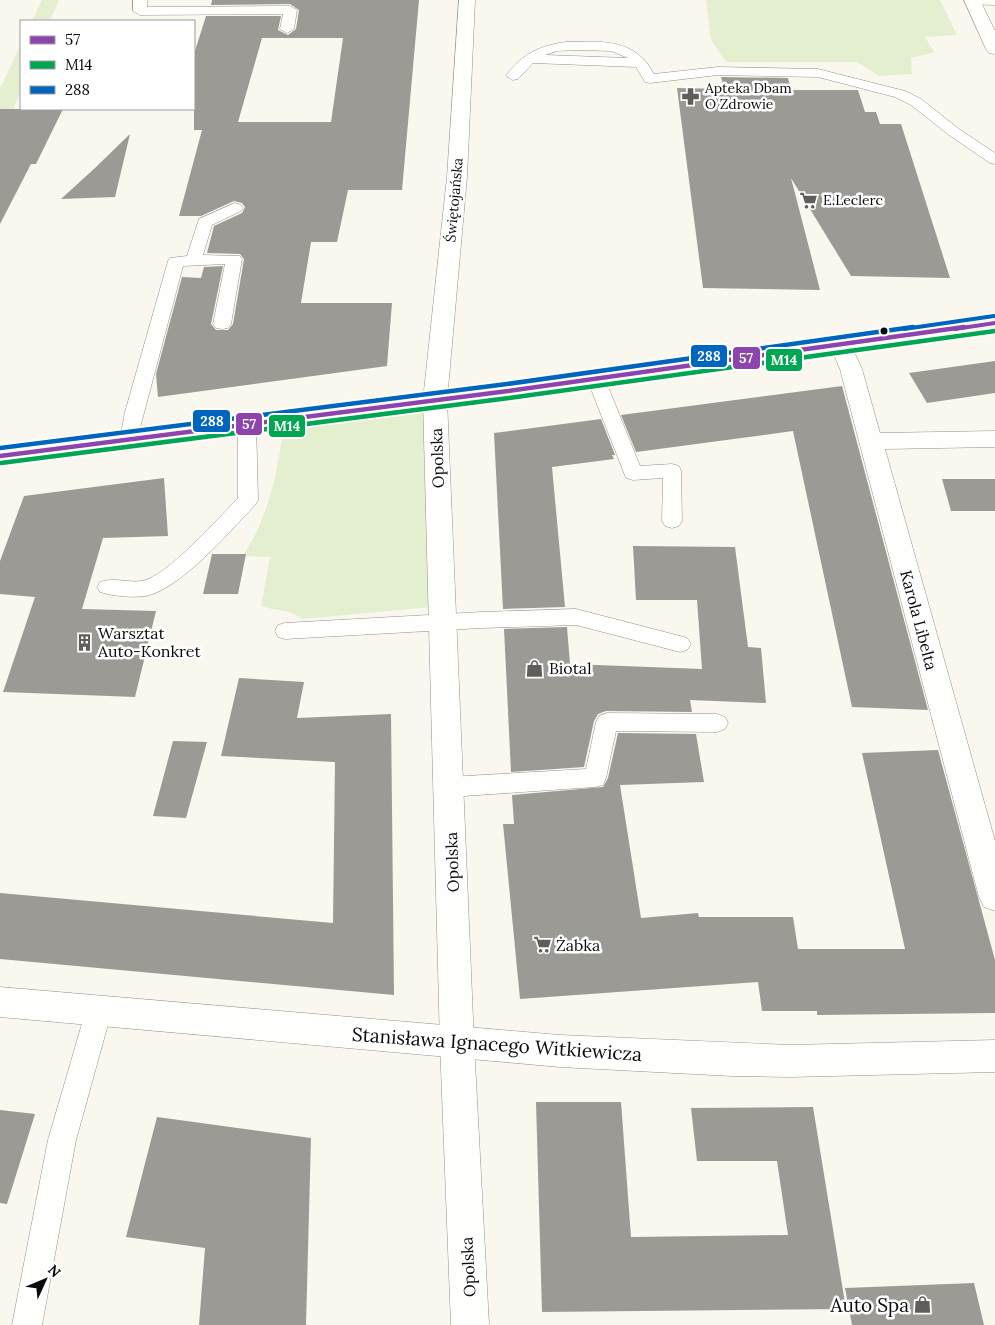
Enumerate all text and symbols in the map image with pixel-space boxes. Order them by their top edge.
legend [20,20,195,110]
text: 57 [65,30,80,49]
text: M14 [65,55,92,74]
place label: Apteka Dbam O Zdrowie [704,79,792,113]
text: 288 [65,80,90,99]
pharmacy icon: Apteka Dbam O Zdrowie [681,86,701,106]
street label: Świętojańska [441,157,467,243]
supermarket icon: E.Leclerc [799,190,819,210]
place label: E.Leclerc [823,191,883,209]
unlabelled marker [879,326,889,336]
line badge: 288 [690,344,728,368]
line badge: 57 [732,346,761,370]
text: 288 [697,347,721,365]
line badge: M14 [765,348,803,372]
text: 57 [739,349,753,367]
text: M14 [771,351,798,369]
line badge: 288 [192,409,231,433]
text: 288 [200,412,224,430]
line badge: 57 [235,412,263,436]
line badge: M14 [268,414,306,438]
text: 57 [242,415,256,433]
text: M14 [274,417,301,435]
street label: Opolska [426,428,448,488]
street label: Karola Libelta [896,568,942,672]
place label: Warsztat Auto-Konkret [97,623,201,661]
building icon: Warsztat Auto-Konkret [74,632,94,652]
shop icon: Biotal [525,658,545,678]
place label: Biotal [549,658,591,678]
street label: Opolska [441,832,463,892]
supermarket icon: Żabka [532,935,552,955]
place label: Żabka [556,935,600,955]
street label: Stanisława Ignacego Witkiewicza [351,1022,643,1066]
street label: Opolska [456,1236,480,1298]
north arrow [20,1255,70,1305]
text: N [44,1261,65,1281]
place label: Auto Spa [829,1293,909,1317]
shop icon: Auto Spa [913,1295,933,1315]

